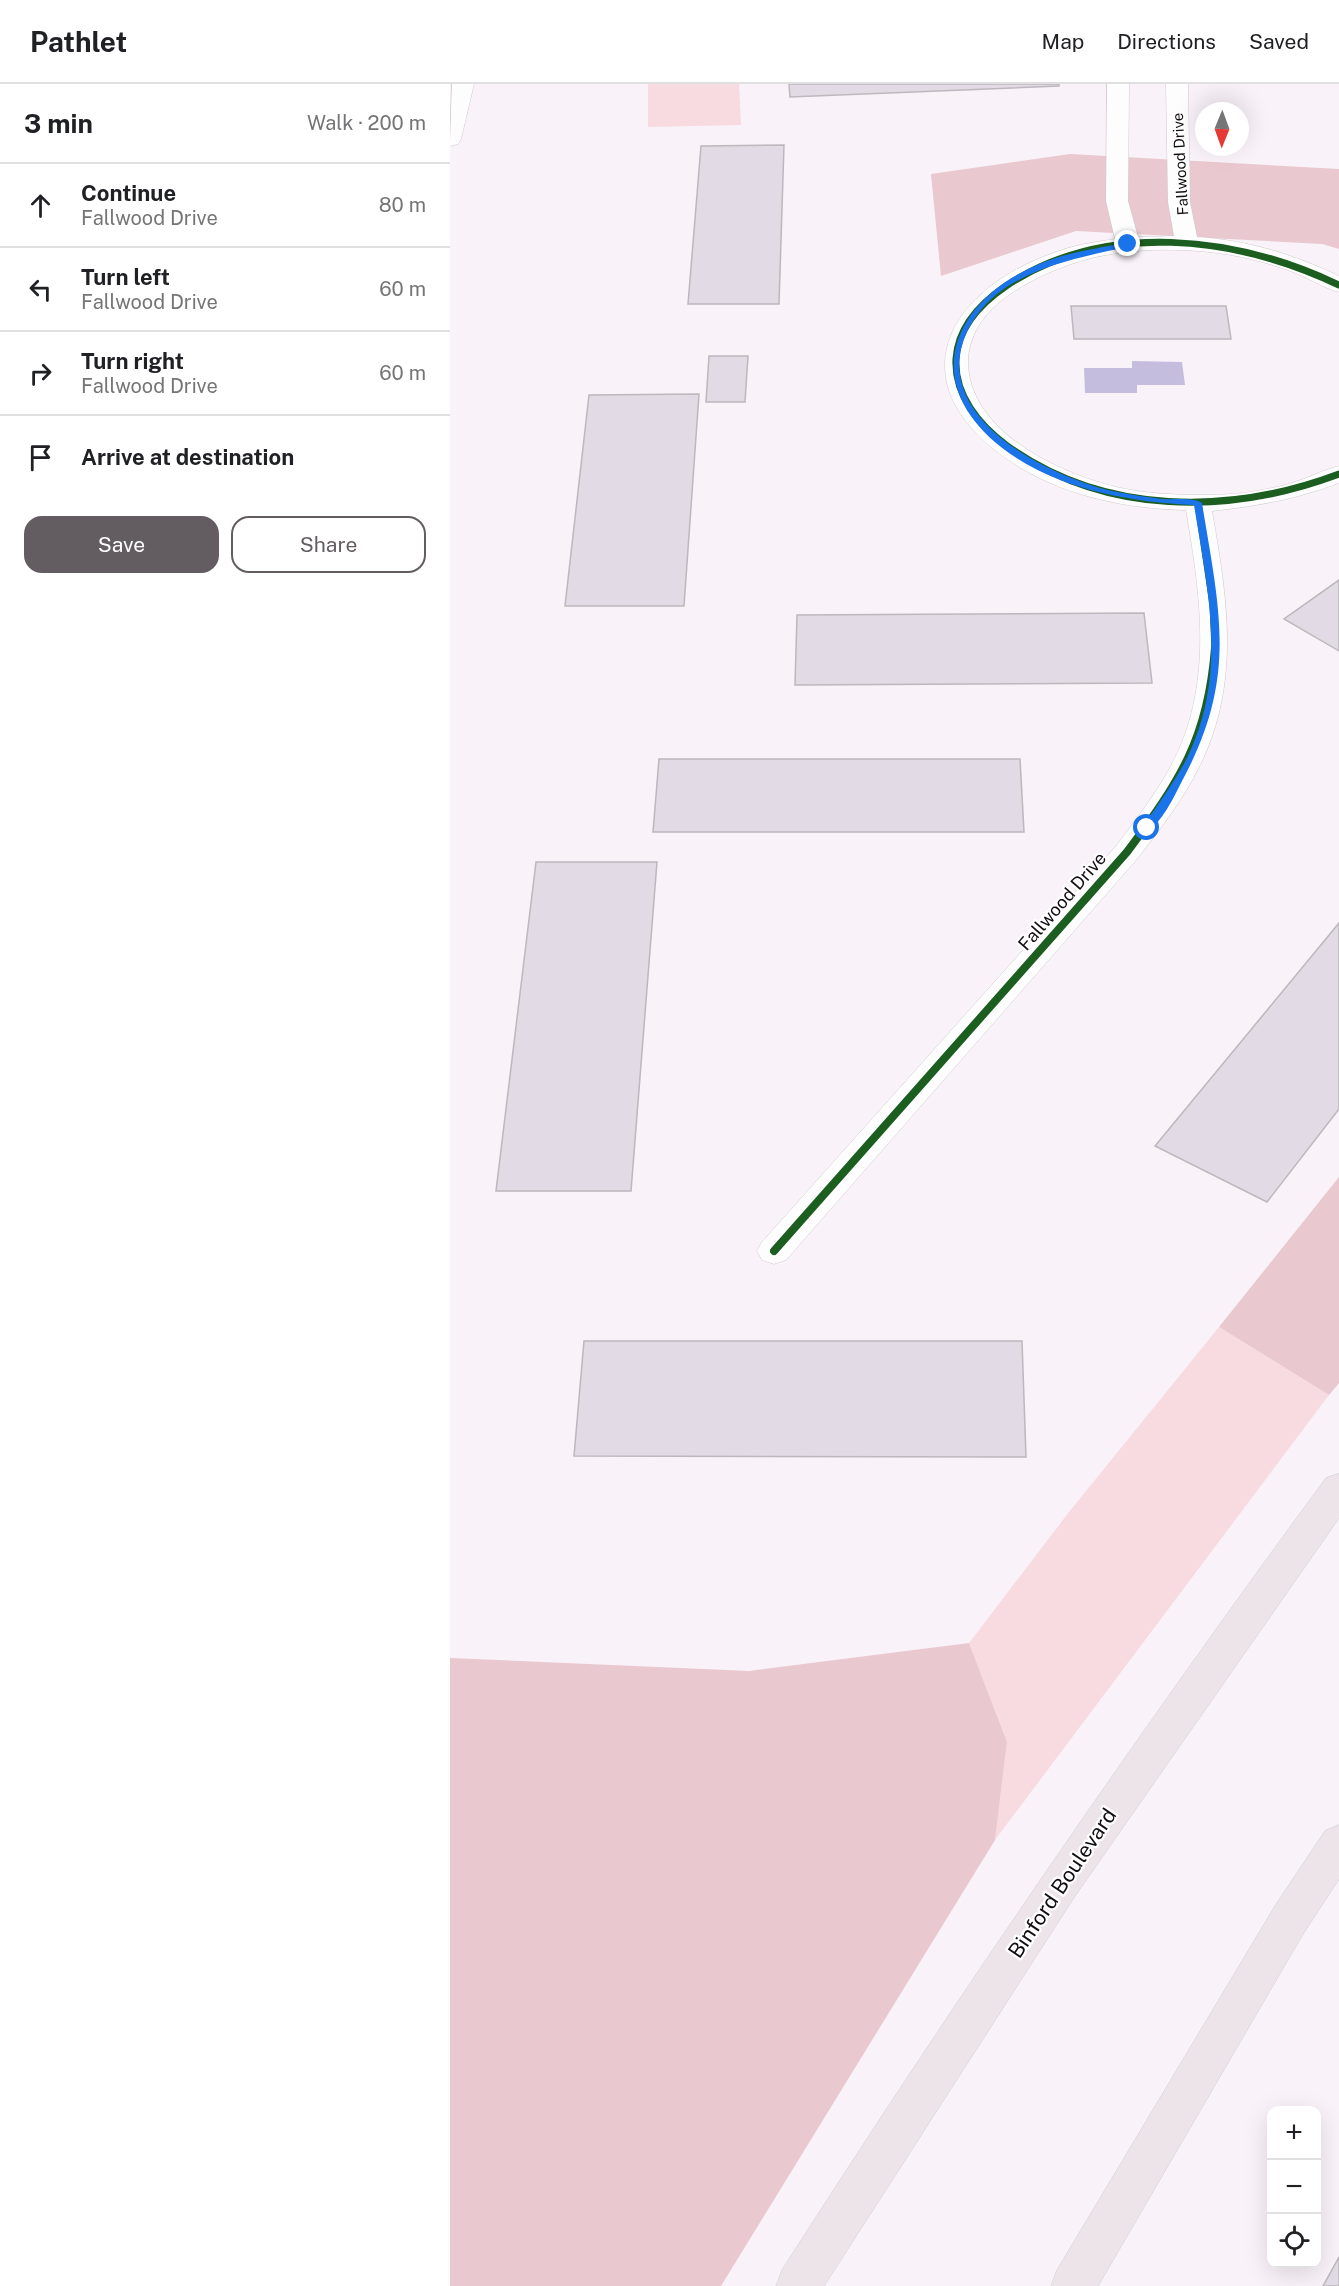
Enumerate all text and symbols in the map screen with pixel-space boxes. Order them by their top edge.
text: Pathlet [30,25,127,58]
text: Map [1042,29,1084,54]
text: Directions [1117,29,1216,54]
text: Saved [1249,29,1309,54]
north arrow [1195,102,1249,156]
text: 3 min [24,108,93,139]
text: Walk · 200 m [307,111,426,135]
street label: Fallwood Drive [1169,112,1191,216]
text: Continue [81,180,176,206]
icon: ahead [24,189,57,222]
text: 80 m [379,193,426,217]
text: Fallwood Drive [81,206,218,230]
route end [1114,230,1140,256]
text: Turn left [81,264,170,290]
icon: left [24,273,57,306]
text: 60 m [379,277,426,301]
text: Fallwood Drive [81,290,218,314]
text: Turn right [81,348,184,374]
icon: right [24,357,57,390]
text: 60 m [379,361,426,385]
text: Fallwood Drive [81,374,218,398]
icon: arrive [24,441,57,474]
text: Arrive at destination [81,444,294,470]
button: Save [24,516,219,573]
button: Share [231,516,426,573]
route start [1133,814,1159,840]
street label: Fallwood Drive [1014,848,1110,954]
street label: Binford Boulevard [1003,1803,1121,1963]
map controls [1267,2106,1321,2268]
button: + [1267,2106,1321,2160]
button: − [1267,2160,1321,2214]
button: locate [1267,2214,1321,2268]

